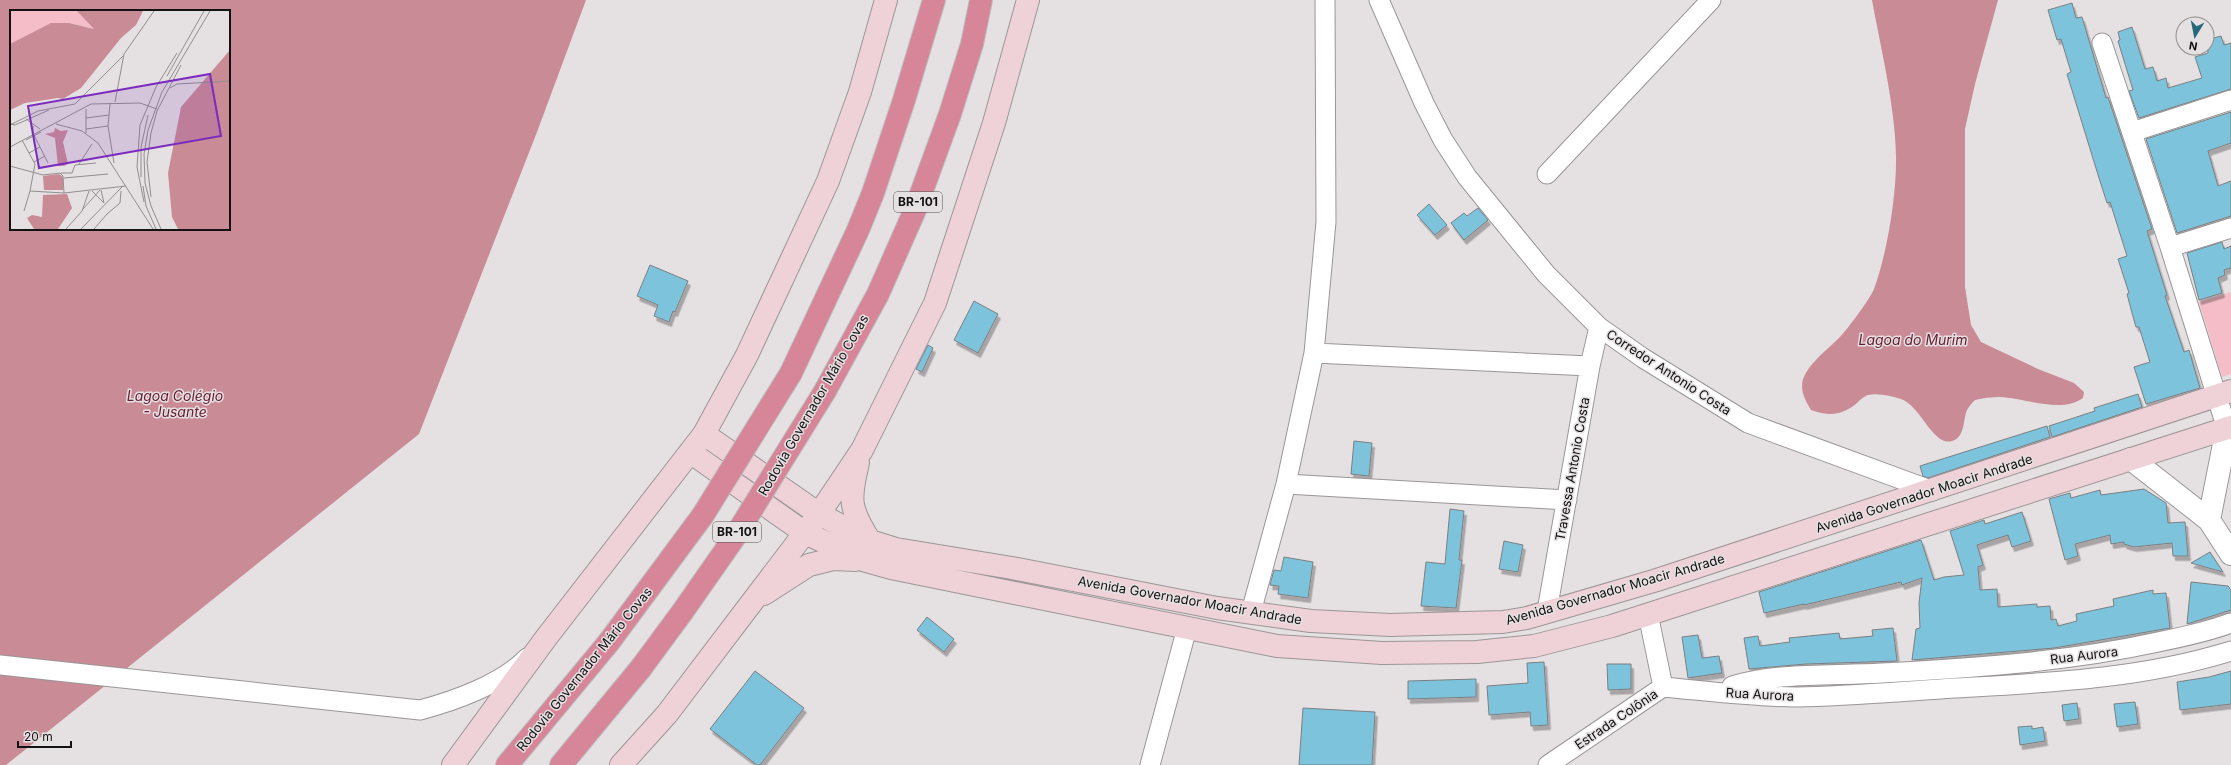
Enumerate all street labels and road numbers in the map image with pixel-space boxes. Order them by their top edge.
road number: BR-101 [894,192,942,212]
street label: Rodovia Governador Mário Covas [754,312,872,498]
street label: Corredor Antonio Costa [1604,326,1734,418]
street label: Travessa Antonio Costa [1551,396,1593,542]
street label: Avenida Governador Moacir Andrade [1814,450,2034,536]
road number: BR-101 [713,522,761,542]
street label: Avenida Governador Moacir Andrade [1504,550,1726,628]
street label: Avenida Governador Moacir Andrade [1077,572,1303,628]
street label: Rodovia Governador Mário Covas [513,584,655,754]
street label: Rua Aurora [2049,643,2119,667]
street label: Rua Aurora [1725,684,1795,704]
street label: Estrada Colônia [1572,685,1660,753]

